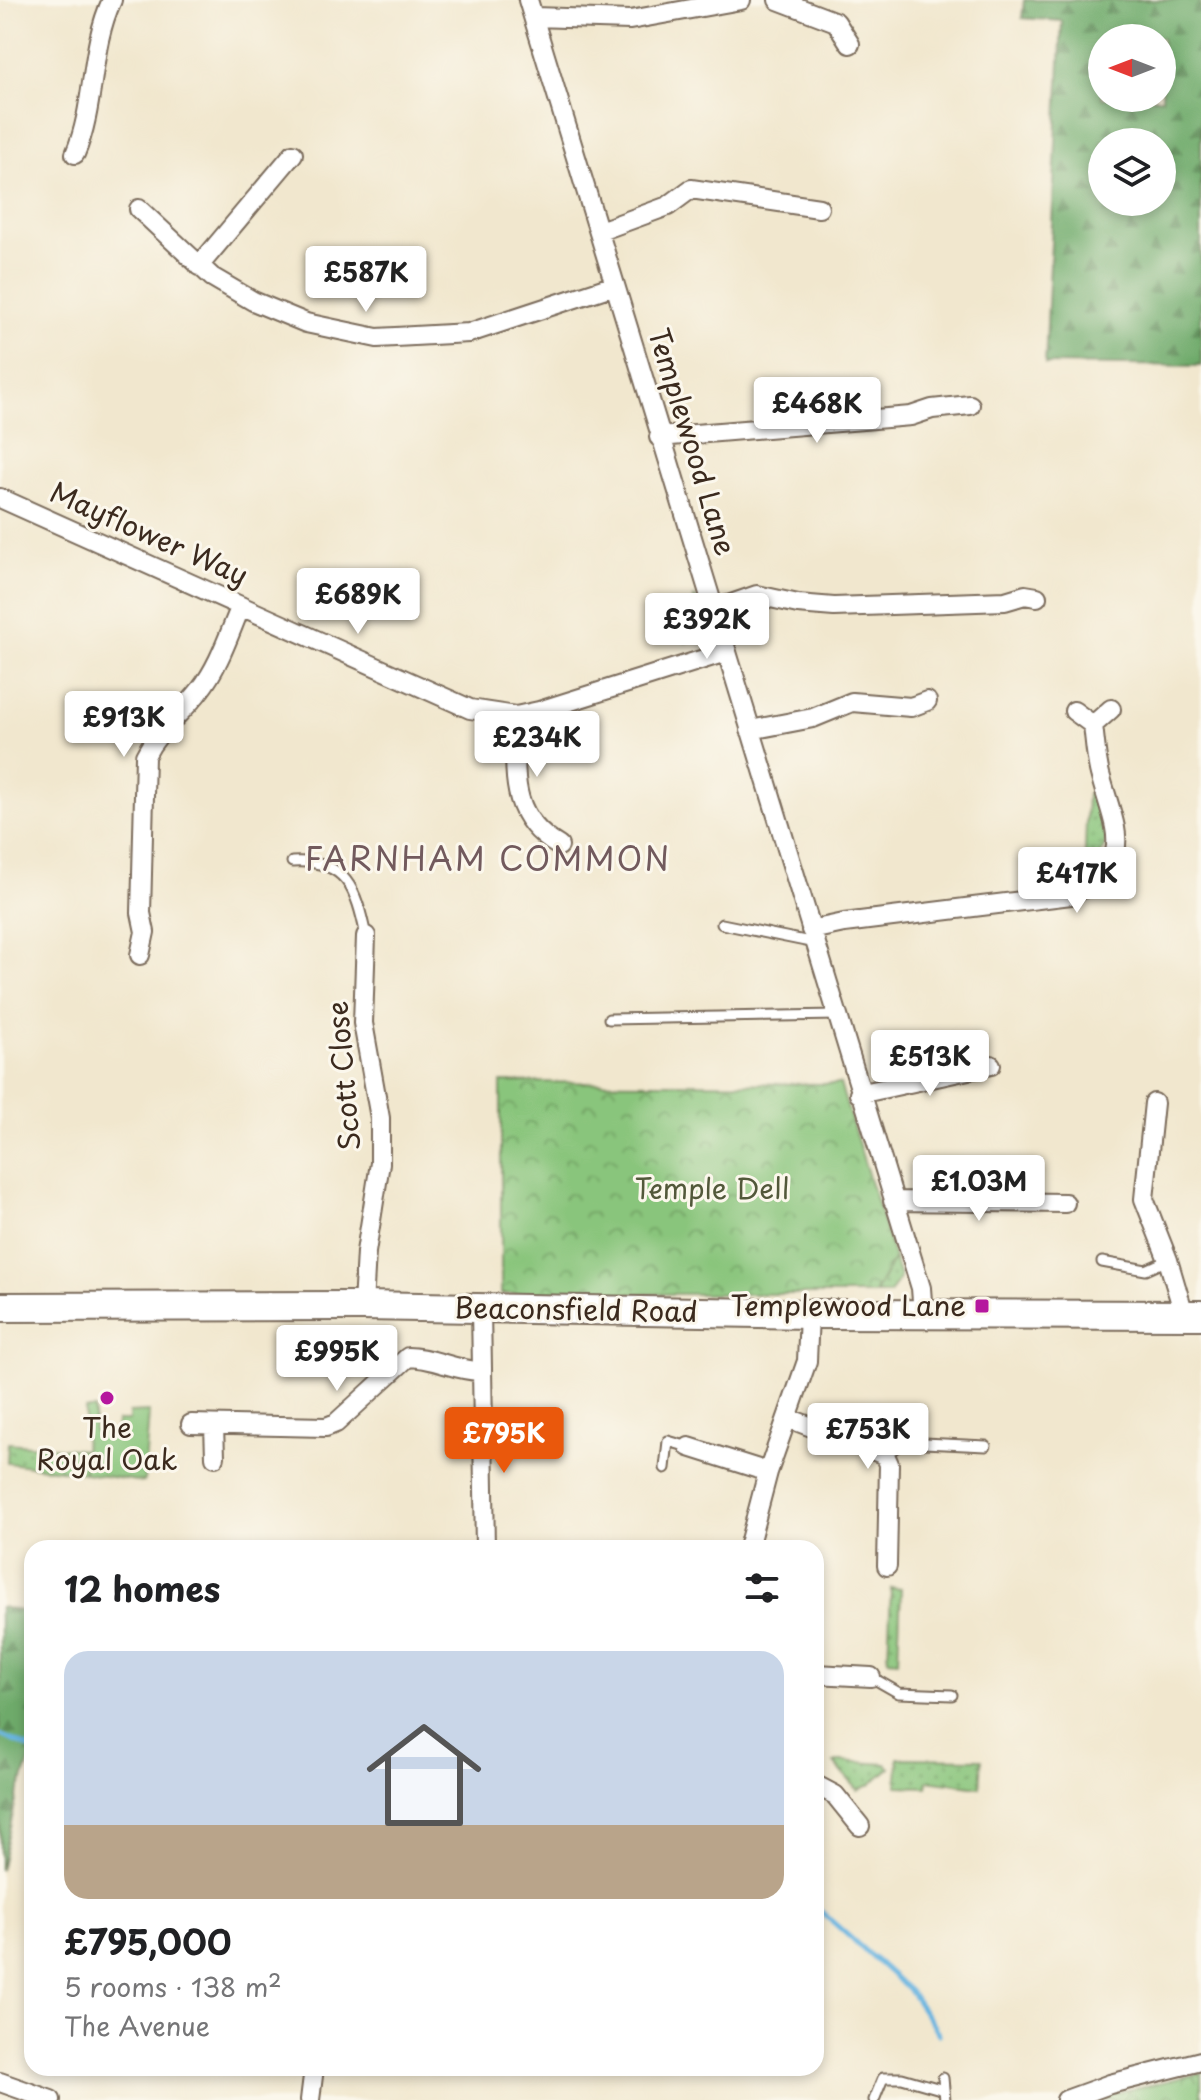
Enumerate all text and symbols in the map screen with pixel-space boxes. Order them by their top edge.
north arrow [1088,24,1176,112]
map controls [1088,24,1176,216]
button: layers [1088,128,1176,216]
pin: £587K [310,246,422,314]
text: £587K [323,252,409,291]
street label: Templewood Lane [638,323,748,560]
pin: £468K [761,377,873,445]
text: £468K [772,383,862,422]
street label: Mayflower Way [44,470,256,596]
pin: £689K [302,568,414,636]
text: £689K [315,574,401,613]
pin: £392K [651,593,763,661]
text: £392K [663,599,751,638]
pin: £913K [68,691,180,759]
text: £913K [83,697,165,736]
pin: £234K [481,711,593,779]
text: £234K [492,717,582,756]
district label: FARNHAM COMMON [305,834,671,882]
pin: £417K [1021,847,1133,915]
text: £417K [1036,853,1118,892]
street label: Scott Close [315,999,370,1153]
pin: £513K [874,1030,986,1098]
text: £513K [889,1036,971,1075]
pin: £1.03M [914,1155,1044,1223]
text: £1.03M [931,1161,1027,1200]
park label: Temple Dell [635,1166,789,1209]
place label: Templewood Lane [730,1283,966,1326]
street label: Beaconsfield Road [454,1285,698,1332]
marker: Templewood Lane [973,1297,991,1315]
pin: £995K [281,1325,393,1393]
text: £995K [294,1331,380,1370]
marker: The Royal Oak [98,1389,116,1407]
pin: £753K [812,1403,924,1471]
place label: The Royal Oak [36,1405,178,1480]
pin: £795K [448,1407,560,1475]
text: £753K [825,1409,911,1448]
text: £795K [463,1413,545,1452]
text: 12 homes [64,1562,220,1614]
icon: filters [740,1566,784,1610]
icon: home [352,1703,496,1847]
text: £795,000 [64,1915,232,1967]
text: 5 rooms · 138 m² [64,1967,282,2006]
text: The Avenue [64,2006,210,2045]

